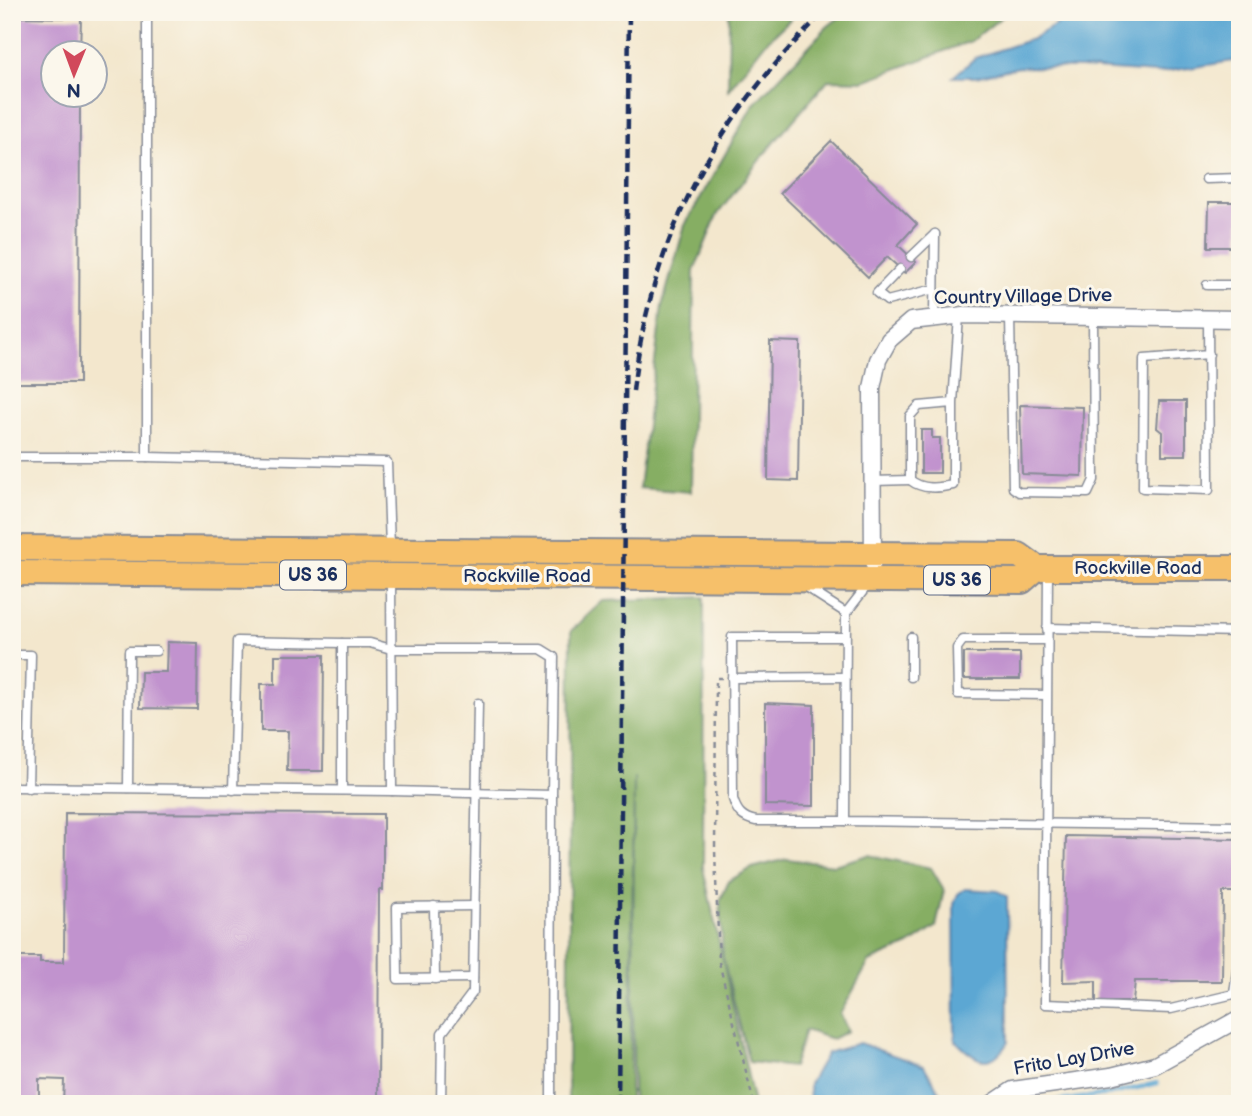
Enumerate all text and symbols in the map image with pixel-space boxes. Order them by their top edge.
north arrow [38,38,108,108]
text: N [66,78,81,101]
street label: Country Village Drive [934,284,1112,310]
street label: Rockville Road [1074,557,1202,580]
road number: US 36 [280,560,346,590]
street label: Rockville Road [463,565,591,588]
road number: US 36 [924,566,990,594]
street label: Frito Lay Drive [1012,1037,1136,1081]

